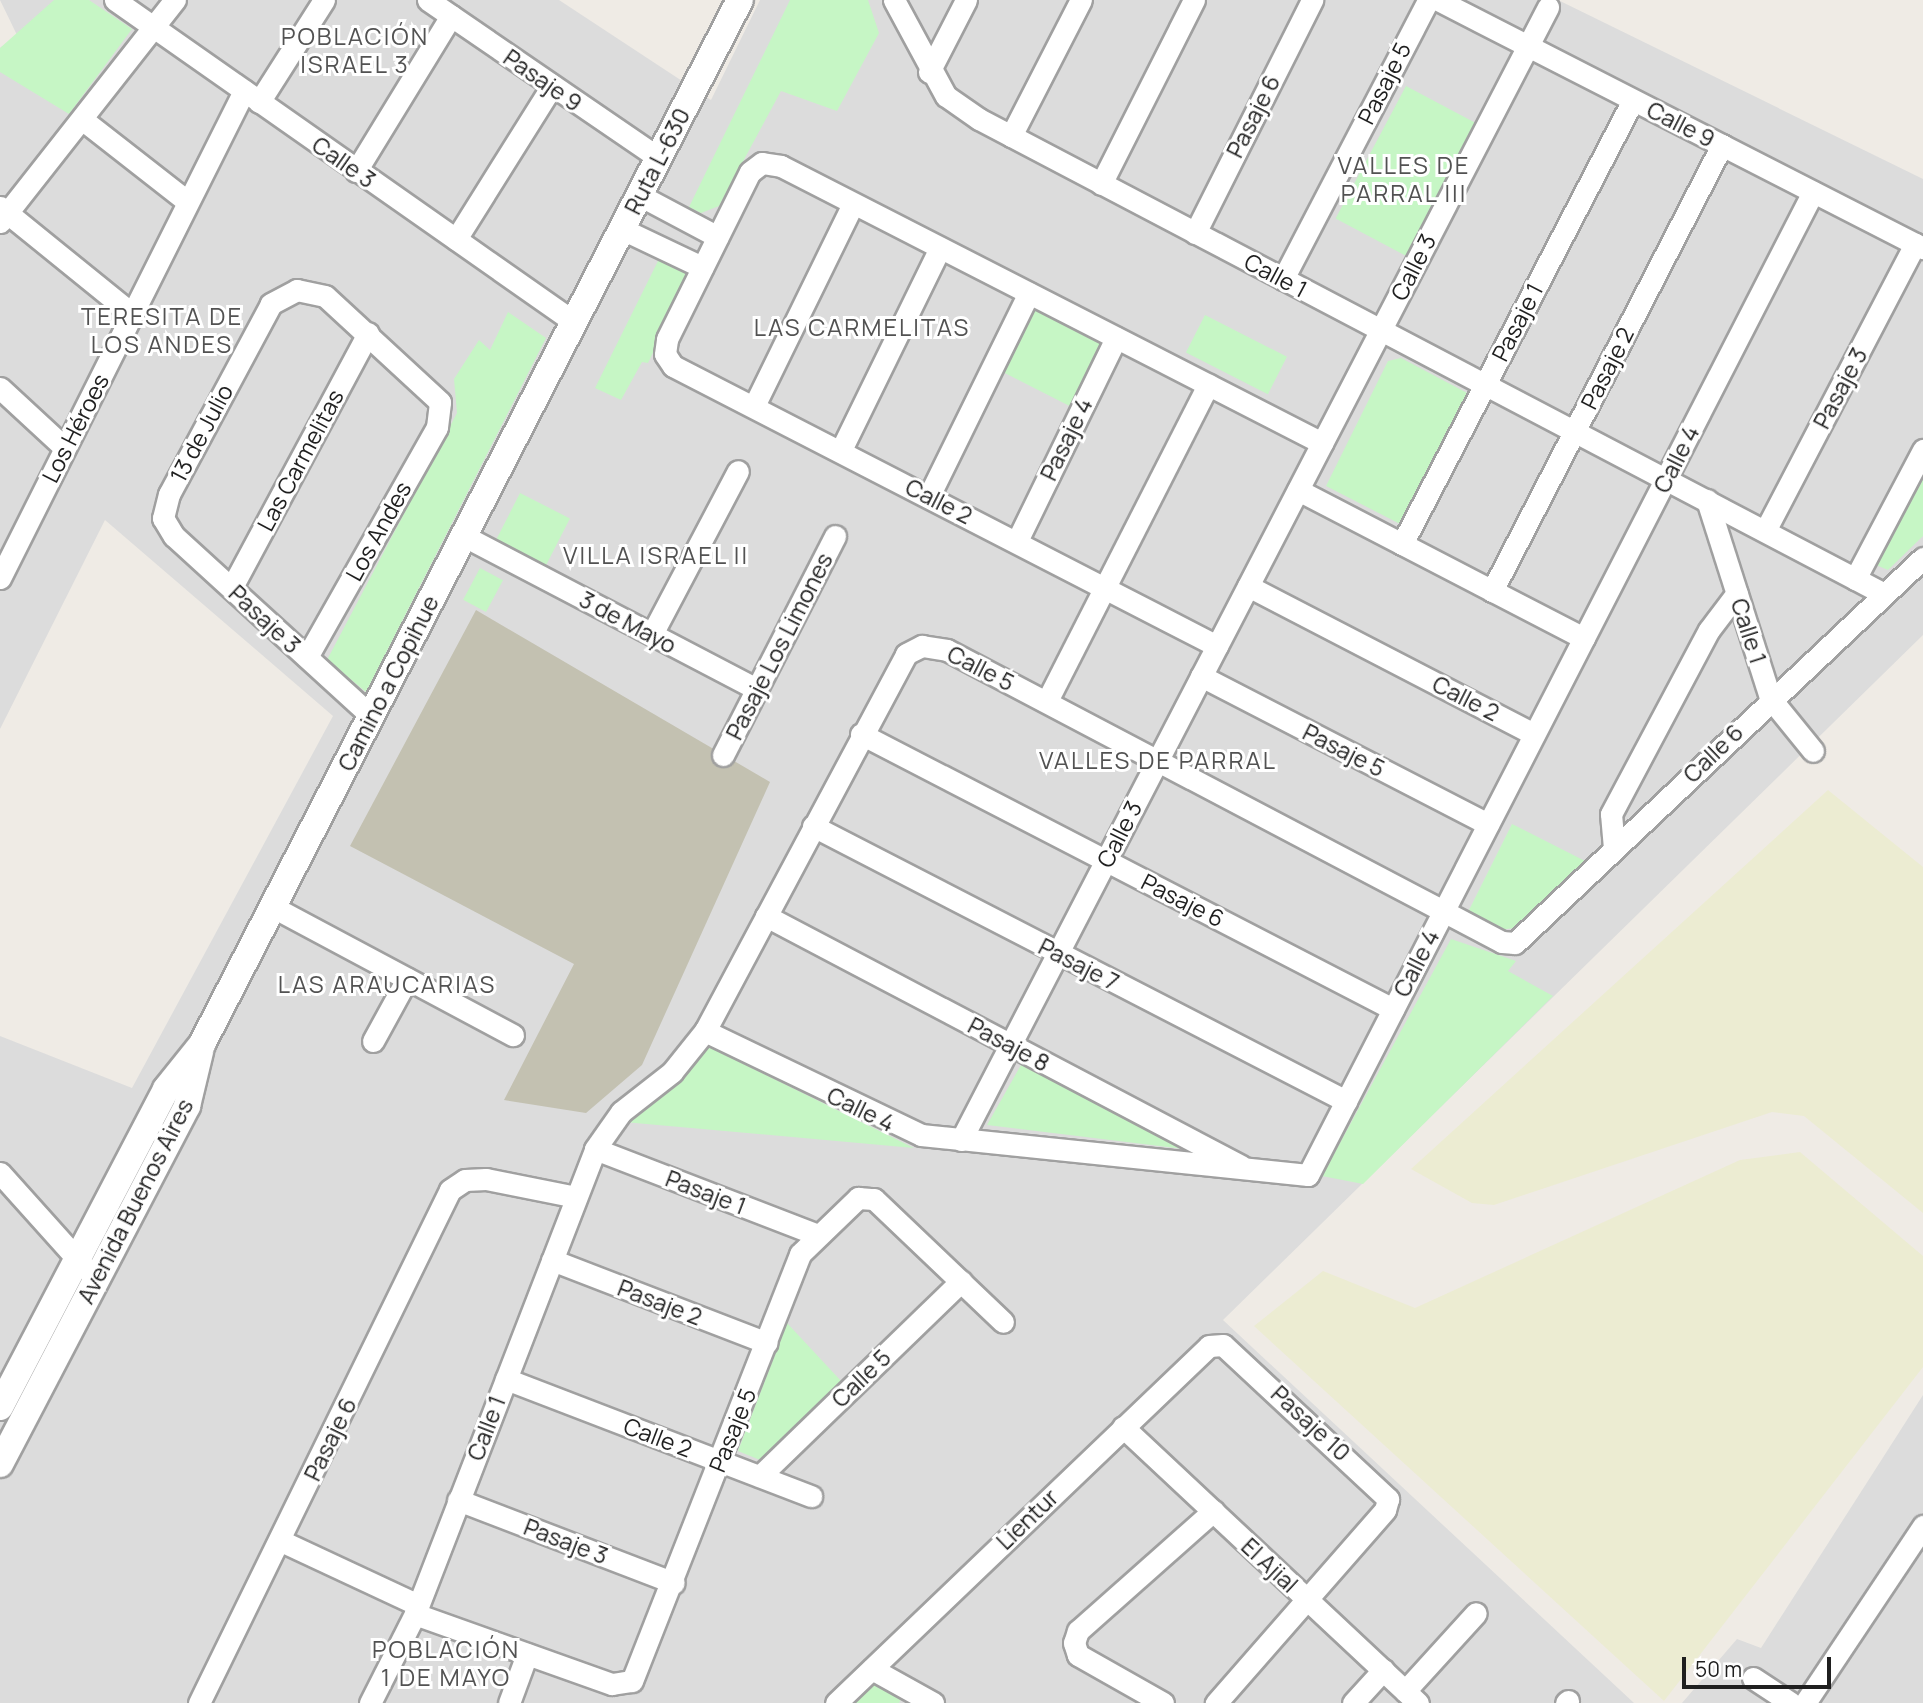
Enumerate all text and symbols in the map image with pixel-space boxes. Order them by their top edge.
district label: POBLACIÓN ISRAEL 3 [282,22,428,78]
street label: Pasaje 5 [1352,37,1416,129]
street label: Pasaje 9 [499,43,587,117]
street label: Pasaje 6 [1220,70,1286,162]
street label: Calle 9 [1643,95,1719,153]
street label: Ruta L-630 [619,103,695,219]
street label: Calle 3 [307,130,381,194]
district label: VALLES DE PARRAL III [1339,151,1469,207]
street label: Calle 3 [1385,229,1441,305]
street label: Calle 1 [1240,247,1312,303]
street label: Pasaje 1 [1486,278,1548,366]
district label: TERESITA DE LOS ANDES [82,302,242,358]
district label: LAS CARMELITAS [755,313,969,341]
street label: Pasaje 2 [1575,323,1639,413]
street label: Pasaje 3 [1807,343,1873,433]
street label: Los Héroes [36,369,114,487]
street label: 13 de Julio [164,379,238,487]
street label: Las Carmelitas [251,384,349,536]
street label: Pasaje 4 [1034,393,1098,485]
street label: Calle 4 [1647,421,1705,497]
street label: Calle 2 [901,473,977,529]
street label: Los Andes [339,477,417,585]
district label: VILLA ISRAEL II [564,541,748,569]
street label: Pasaje Los Limones [720,548,838,744]
street label: Pasaje 3 [224,579,306,659]
street label: 3 de Mayo [575,585,681,659]
street label: Camino a Copihue [332,591,444,775]
street label: Calle 1 [1726,595,1772,667]
street label: Calle 5 [943,640,1019,696]
street label: Calle 2 [1428,670,1504,726]
street label: Pasaje 5 [1298,718,1390,782]
street label: Calle 6 [1677,718,1749,788]
district label: VALLES DE PARRAL [1041,746,1275,774]
street label: Calle 3 [1091,796,1147,872]
street label: Pasaje 6 [1137,867,1229,933]
street label: Calle 4 [1387,925,1445,1001]
street label: Pasaje 7 [1034,932,1124,996]
district label: LAS ARAUCARIAS [279,970,495,998]
street label: Pasaje 8 [964,1011,1054,1077]
street label: Calle 4 [823,1081,899,1137]
street label: Avenida Buenos Aires [71,1094,199,1308]
street label: Pasaje 1 [662,1164,750,1220]
street label: Pasaje 2 [614,1273,706,1331]
street label: Calle 5 [826,1343,896,1413]
street label: Pasaje 10 [1266,1380,1356,1466]
street label: Pasaje 5 [703,1384,761,1476]
street label: Calle 1 [461,1392,511,1464]
street label: Pasaje 6 [298,1393,362,1485]
street label: Calle 2 [620,1411,696,1463]
street label: Lientur [990,1483,1064,1555]
street label: Pasaje 3 [520,1512,612,1570]
street label: El Ajial [1236,1532,1304,1598]
district label: POBLACIÓN 1 DE MAYO [373,1635,519,1691]
scale bar [1685,1644,1834,1688]
text: 50 m [1695,1655,1742,1683]

